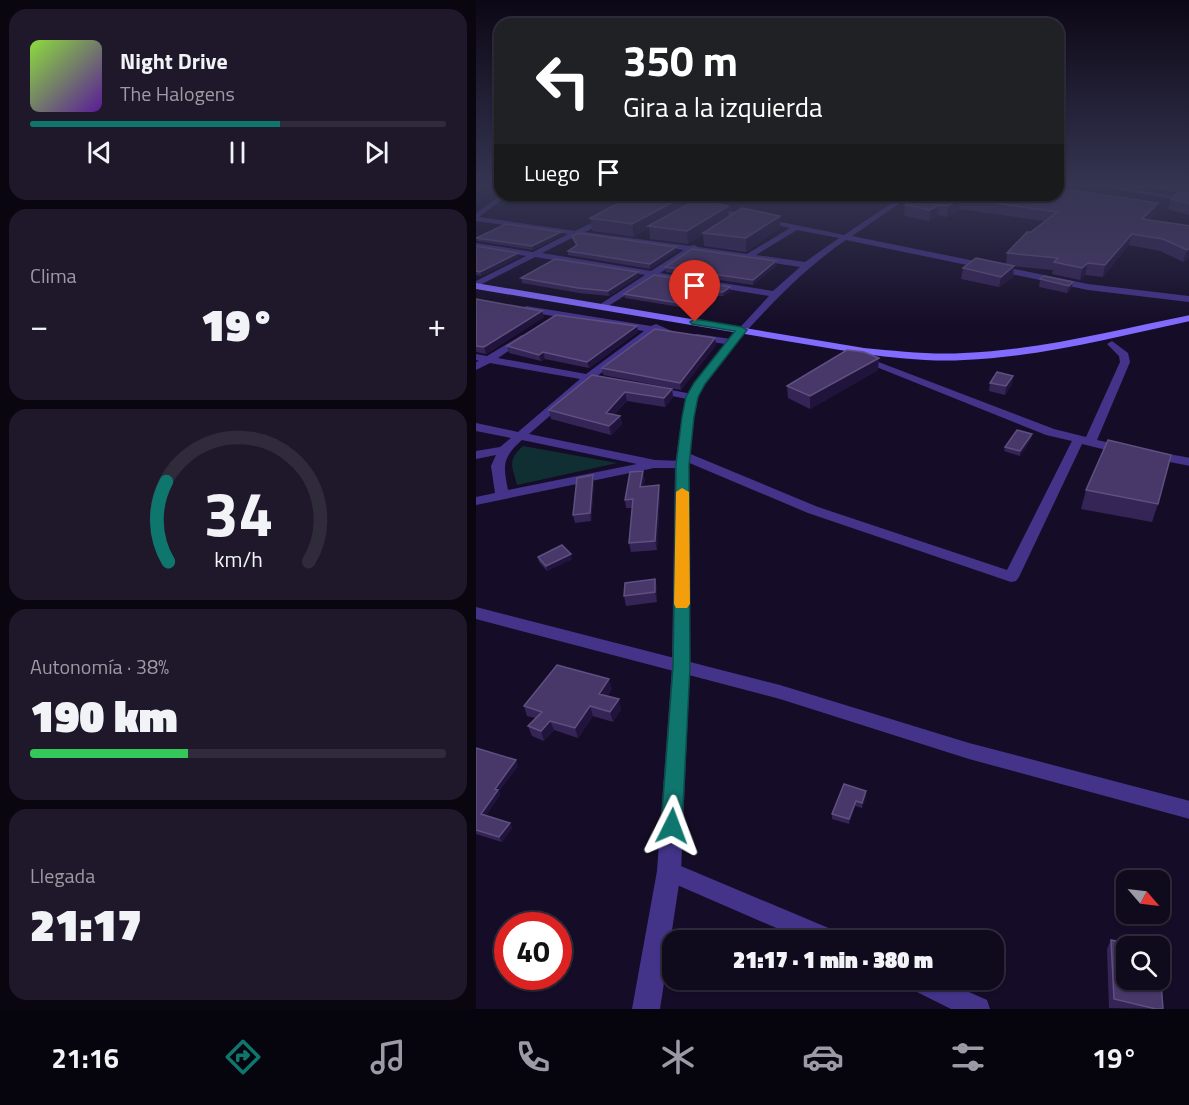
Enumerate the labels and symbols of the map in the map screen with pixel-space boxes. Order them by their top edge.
pin [669,260,720,322]
position arrow [640,794,704,858]
north arrow [1116,870,1170,924]
speed limit sign: 40 [494,912,572,990]

